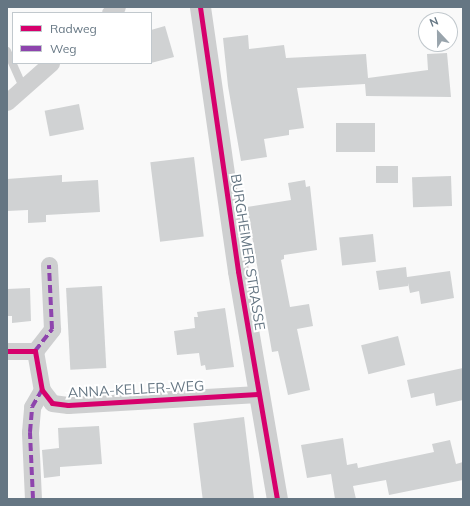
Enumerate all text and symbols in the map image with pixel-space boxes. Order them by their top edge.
legend [12,12,152,64]
north arrow [418,12,458,52]
text: N [427,14,440,30]
text: Radweg [50,21,97,36]
text: Weg [50,41,76,56]
street label: BURGHEIMER STRASSE [227,173,269,331]
street label: ANNA-KELLER-WEG [67,377,205,401]

